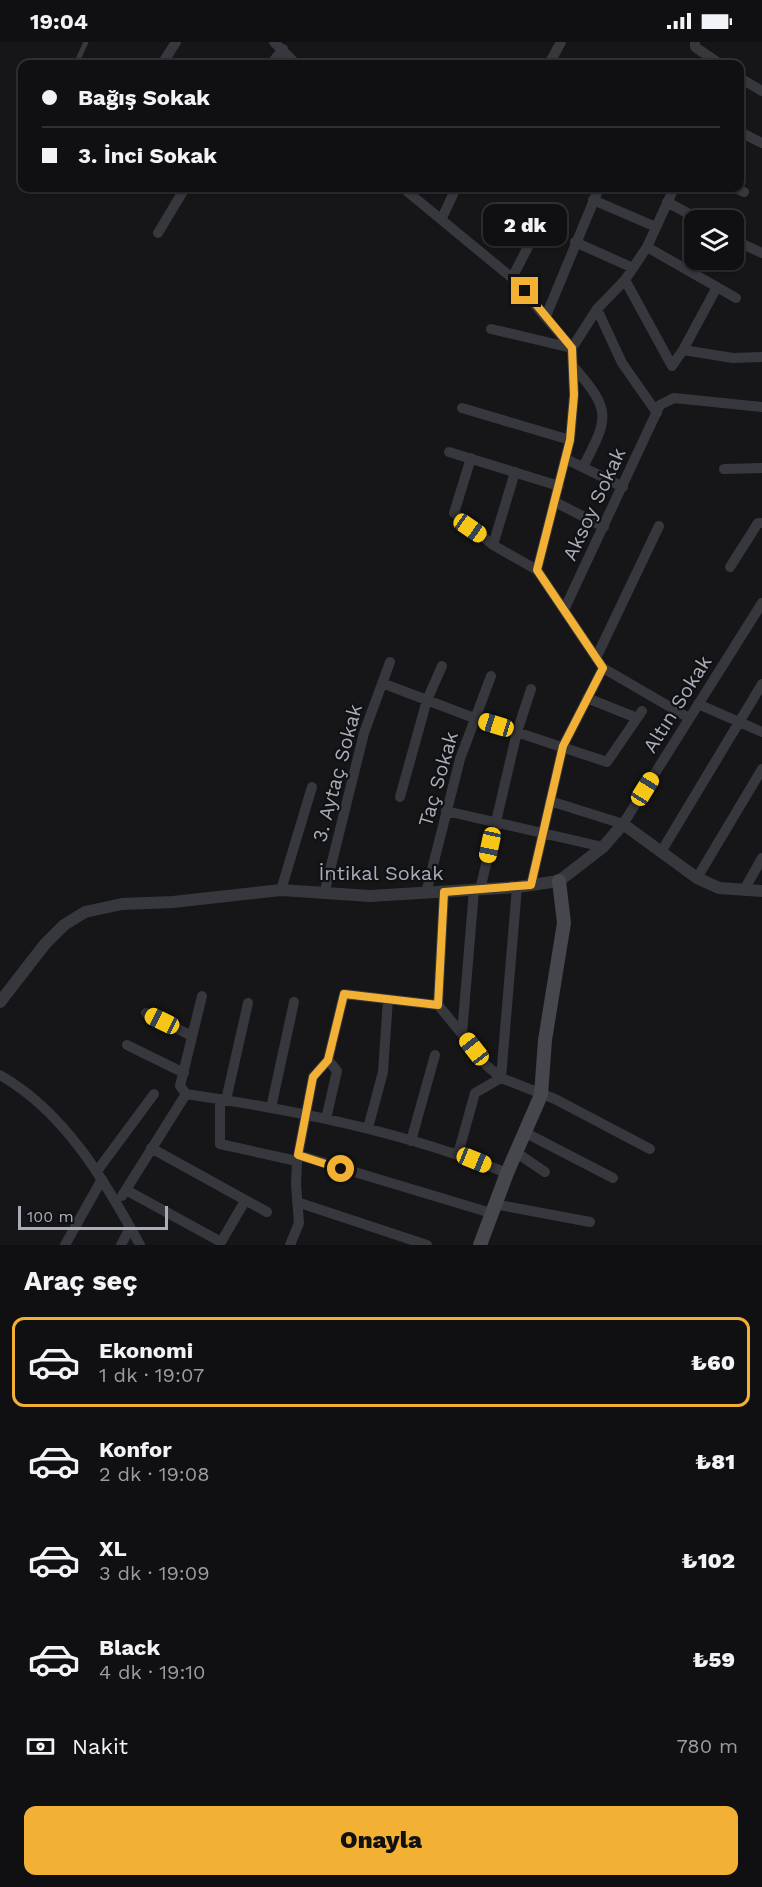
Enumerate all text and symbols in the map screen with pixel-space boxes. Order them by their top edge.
text: 19:04 [30,9,88,34]
text: Bağış Sokak [78,85,210,110]
text: 3. İnci Sokak [78,143,217,168]
callout: 2 dk [483,204,567,246]
map controls [684,210,744,270]
button: layers [684,210,744,270]
text: 2 dk [504,213,546,237]
route end [511,277,538,304]
street label: Aksoy Sokak [557,444,631,564]
car [450,510,490,546]
street label: Altın Sokak [638,651,716,757]
street label: 3. Aytaç Sokak [307,701,367,845]
car [476,711,516,739]
street label: Taç Sokak [413,729,463,829]
car [628,769,662,809]
car [477,826,503,864]
street label: İntikal Sokak [318,861,444,885]
car [142,1005,182,1037]
car [456,1029,492,1069]
car [454,1145,494,1175]
route start [327,1155,354,1182]
scale bar [18,1203,168,1230]
text: 100 m [27,1207,74,1226]
text: Araç seç [24,1265,138,1297]
icon: car [27,1335,81,1389]
text: Ekonomi [99,1338,193,1363]
text: ₺60 [691,1350,735,1375]
text: 1 dk · 19:07 [99,1363,204,1387]
icon: car [27,1434,81,1488]
text: Konfor [99,1437,172,1462]
text: ₺81 [695,1449,735,1474]
text: 2 dk · 19:08 [99,1462,210,1486]
icon: car [27,1533,81,1587]
text: XL [99,1536,127,1561]
text: ₺102 [682,1548,735,1573]
text: 3 dk · 19:09 [99,1561,210,1585]
icon: car [27,1632,81,1686]
text: Black [99,1635,160,1660]
text: ₺59 [693,1647,735,1672]
text: 4 dk · 19:10 [99,1660,206,1684]
icon: cash [24,1730,57,1763]
text: Nakit [72,1734,128,1759]
text: 780 m [677,1734,738,1758]
button: Onayla [24,1806,738,1875]

